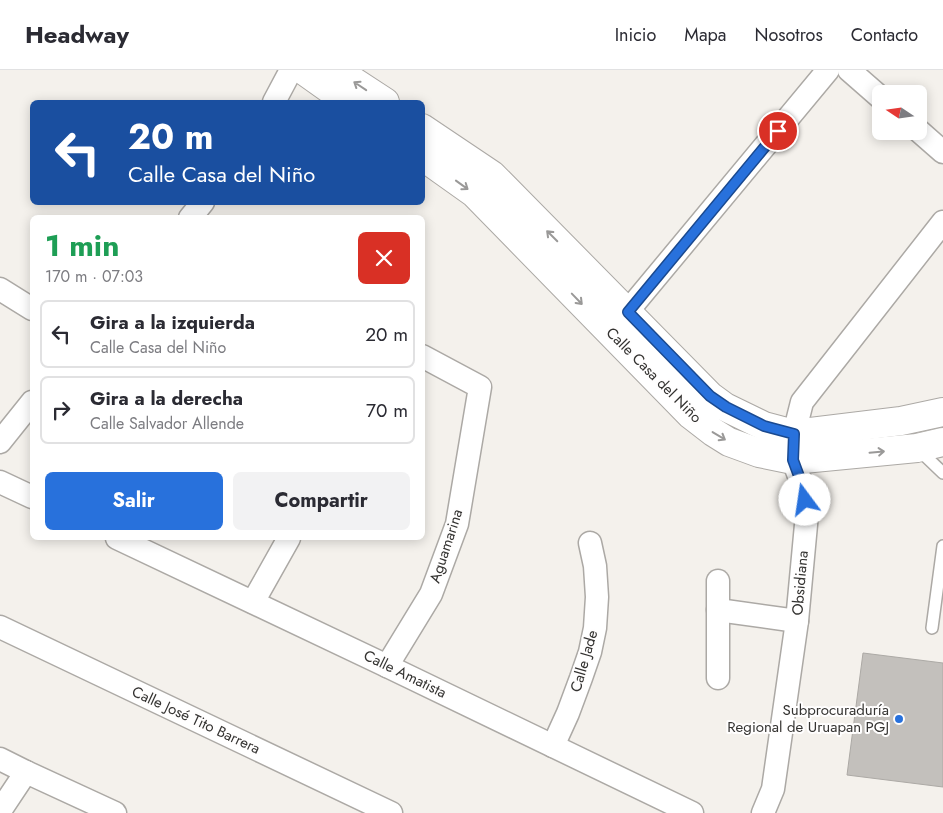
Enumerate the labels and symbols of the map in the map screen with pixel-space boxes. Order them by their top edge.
one-way arrow [354,81,368,91]
north arrow [872,85,928,140]
pin [757,110,799,152]
one-way arrow [455,180,469,190]
one-way arrow [546,229,558,242]
one-way arrow [571,293,584,305]
street label: Calle Casa del Niño [601,322,707,428]
one-way arrow [712,431,726,441]
one-way arrow [869,447,885,457]
position arrow [778,473,830,525]
street label: Aguamarina [424,506,468,586]
street label: Obsidiana [786,550,814,616]
street label: Calle Jade [565,627,603,695]
street label: Calle Amatista [360,644,450,704]
street label: Calle José Tito Barrera [128,681,264,759]
place label: Subprocuraduría Regional de Uruapan PGJ [727,699,889,738]
marker: Subprocuraduría Regional de Uruapan PGJ [893,713,905,725]

